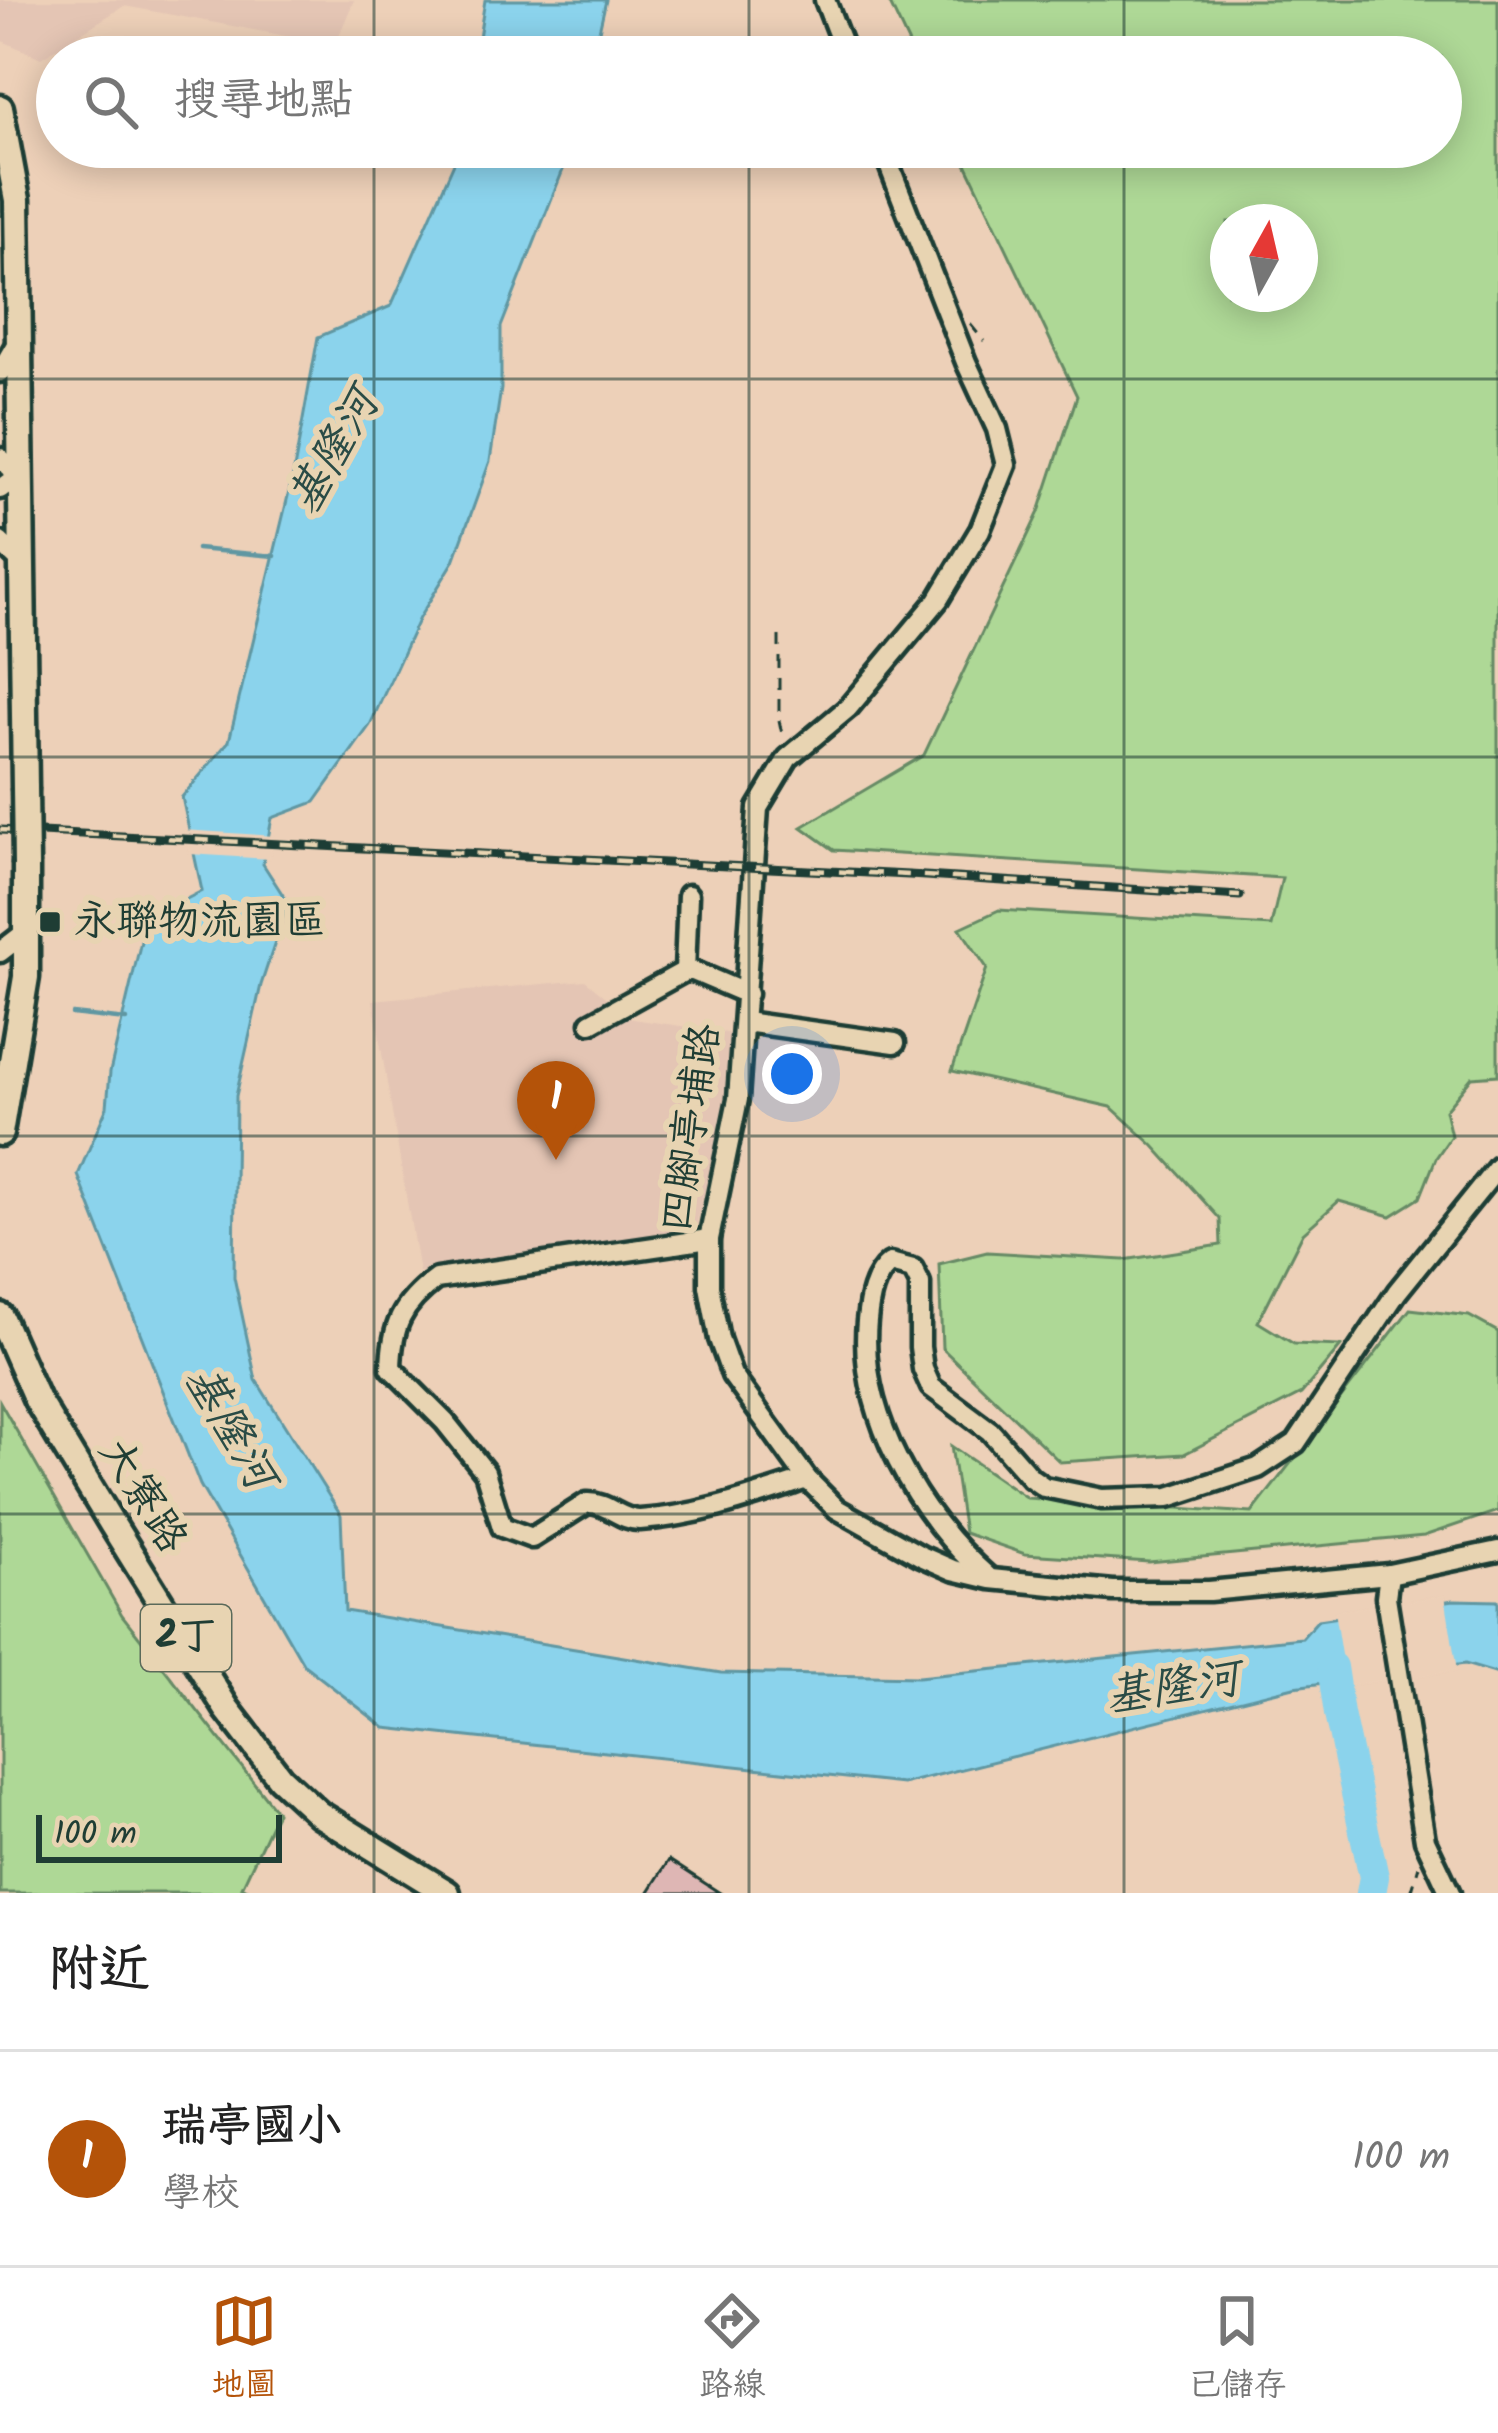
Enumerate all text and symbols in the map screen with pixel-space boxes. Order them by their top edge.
search box [36,36,1462,168]
text: 搜尋地點 [174,66,354,138]
icon: search [78,69,144,135]
north arrow [1210,204,1318,312]
water label: 基隆河 [270,369,403,528]
place label: 永聯物流園區 [74,889,326,956]
marker: 永聯物流園區 [37,909,63,935]
street label: 四腳亭埔路 [644,1019,740,1237]
your location [762,1044,822,1104]
pin: 1 [517,1061,595,1160]
water label: 基隆河 [164,1352,297,1511]
street label: 大寮路 [80,1425,204,1567]
road number: 2丁 [141,1605,231,1671]
water label: 基隆河 [1101,1643,1252,1734]
scale bar [36,1809,282,1862]
text: 100 m [54,1809,137,1862]
text: 附近 [48,1931,150,2012]
text: 瑞亭國小 [162,2092,342,2164]
text: 1 [81,2128,93,2190]
text: 100 m [1352,2128,1450,2190]
text: 學校 [162,2164,240,2226]
tab: 地圖 [211,2288,277,2413]
tab: 路線 [699,2288,765,2413]
tab: 已儲存 [1188,2288,1287,2413]

